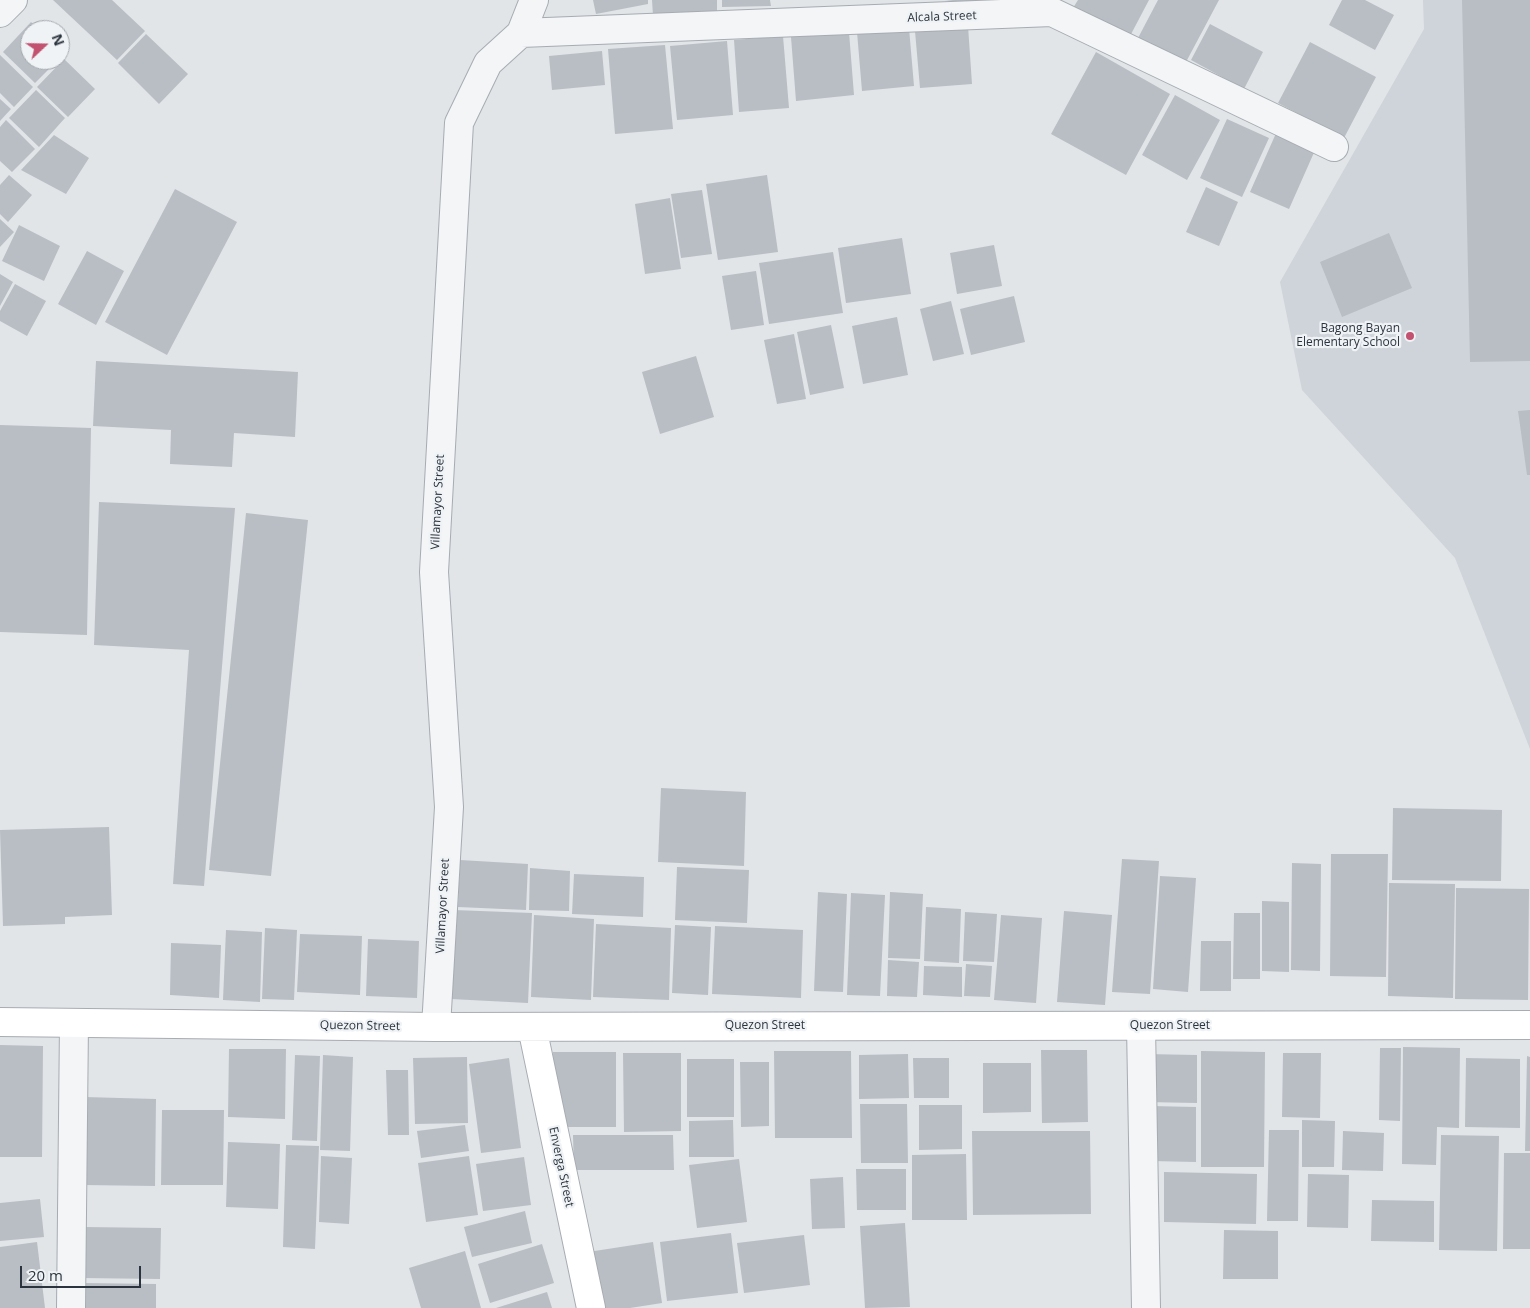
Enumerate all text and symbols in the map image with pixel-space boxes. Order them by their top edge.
street label: Alcala Street [907,9,977,25]
north arrow [20,20,70,70]
text: N [48,31,69,49]
place label: Bagong Bayan Elementary School [1296,322,1400,350]
marker: Bagong Bayan Elementary School [1404,330,1416,342]
street label: Villamayor Street [428,454,448,550]
street label: Villamayor Street [433,858,453,954]
street label: Quezon Street [320,1018,400,1034]
street label: Quezon Street [725,1019,805,1033]
street label: Quezon Street [1130,1019,1210,1033]
street label: Enverga Street [545,1126,577,1208]
scale bar [22,1256,144,1288]
text: 20 m [28,1265,63,1285]

